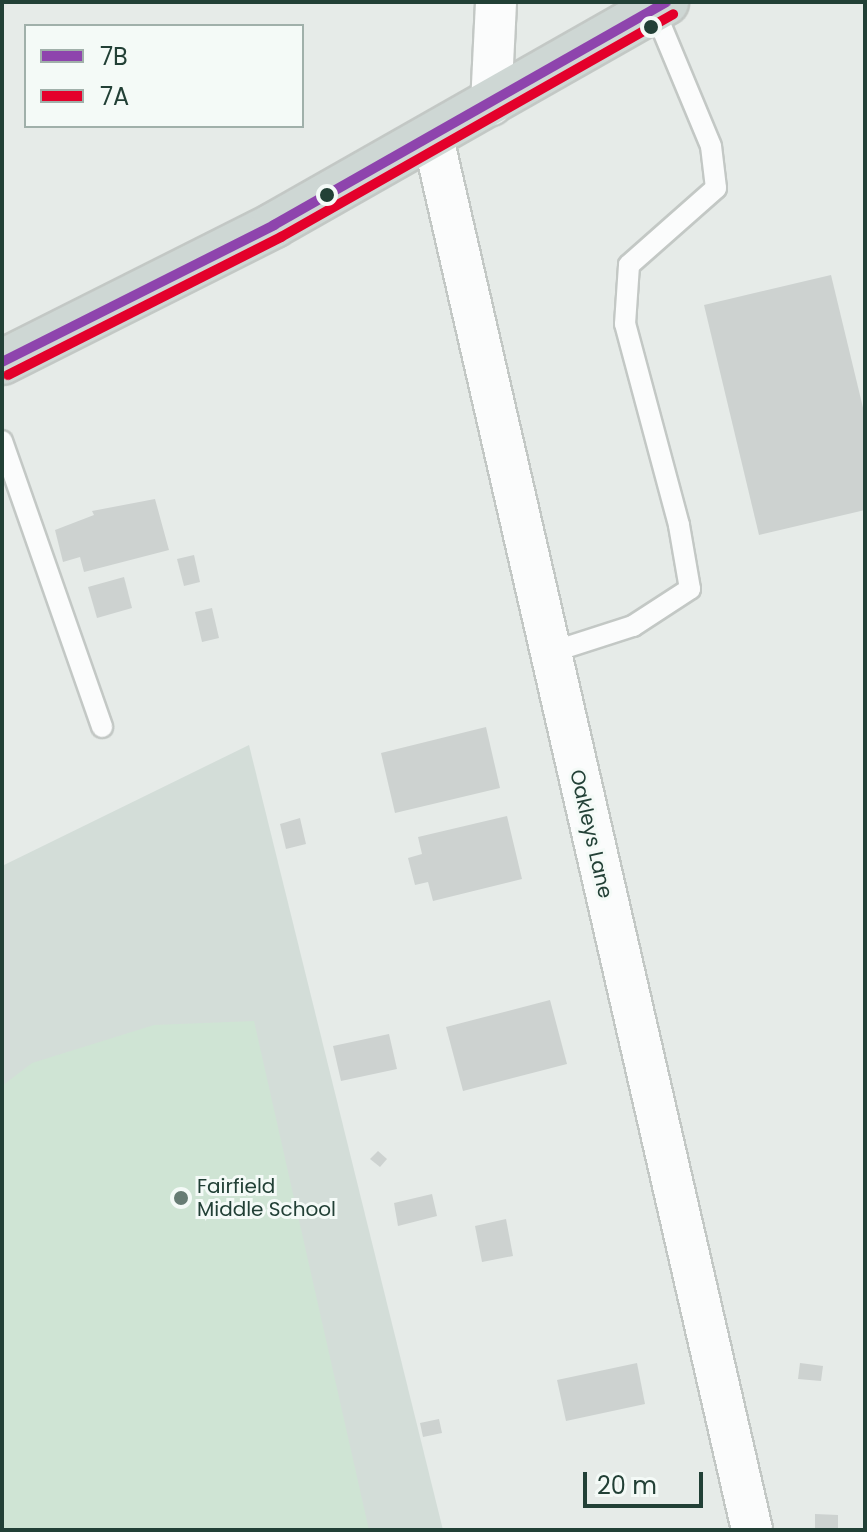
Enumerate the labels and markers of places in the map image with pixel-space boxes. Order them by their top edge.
unlabelled marker [643,19,659,35]
unlabelled marker [319,187,335,203]
place label: Fairfield Middle School [197,1174,336,1221]
marker: Fairfield Middle School [172,1189,190,1207]

